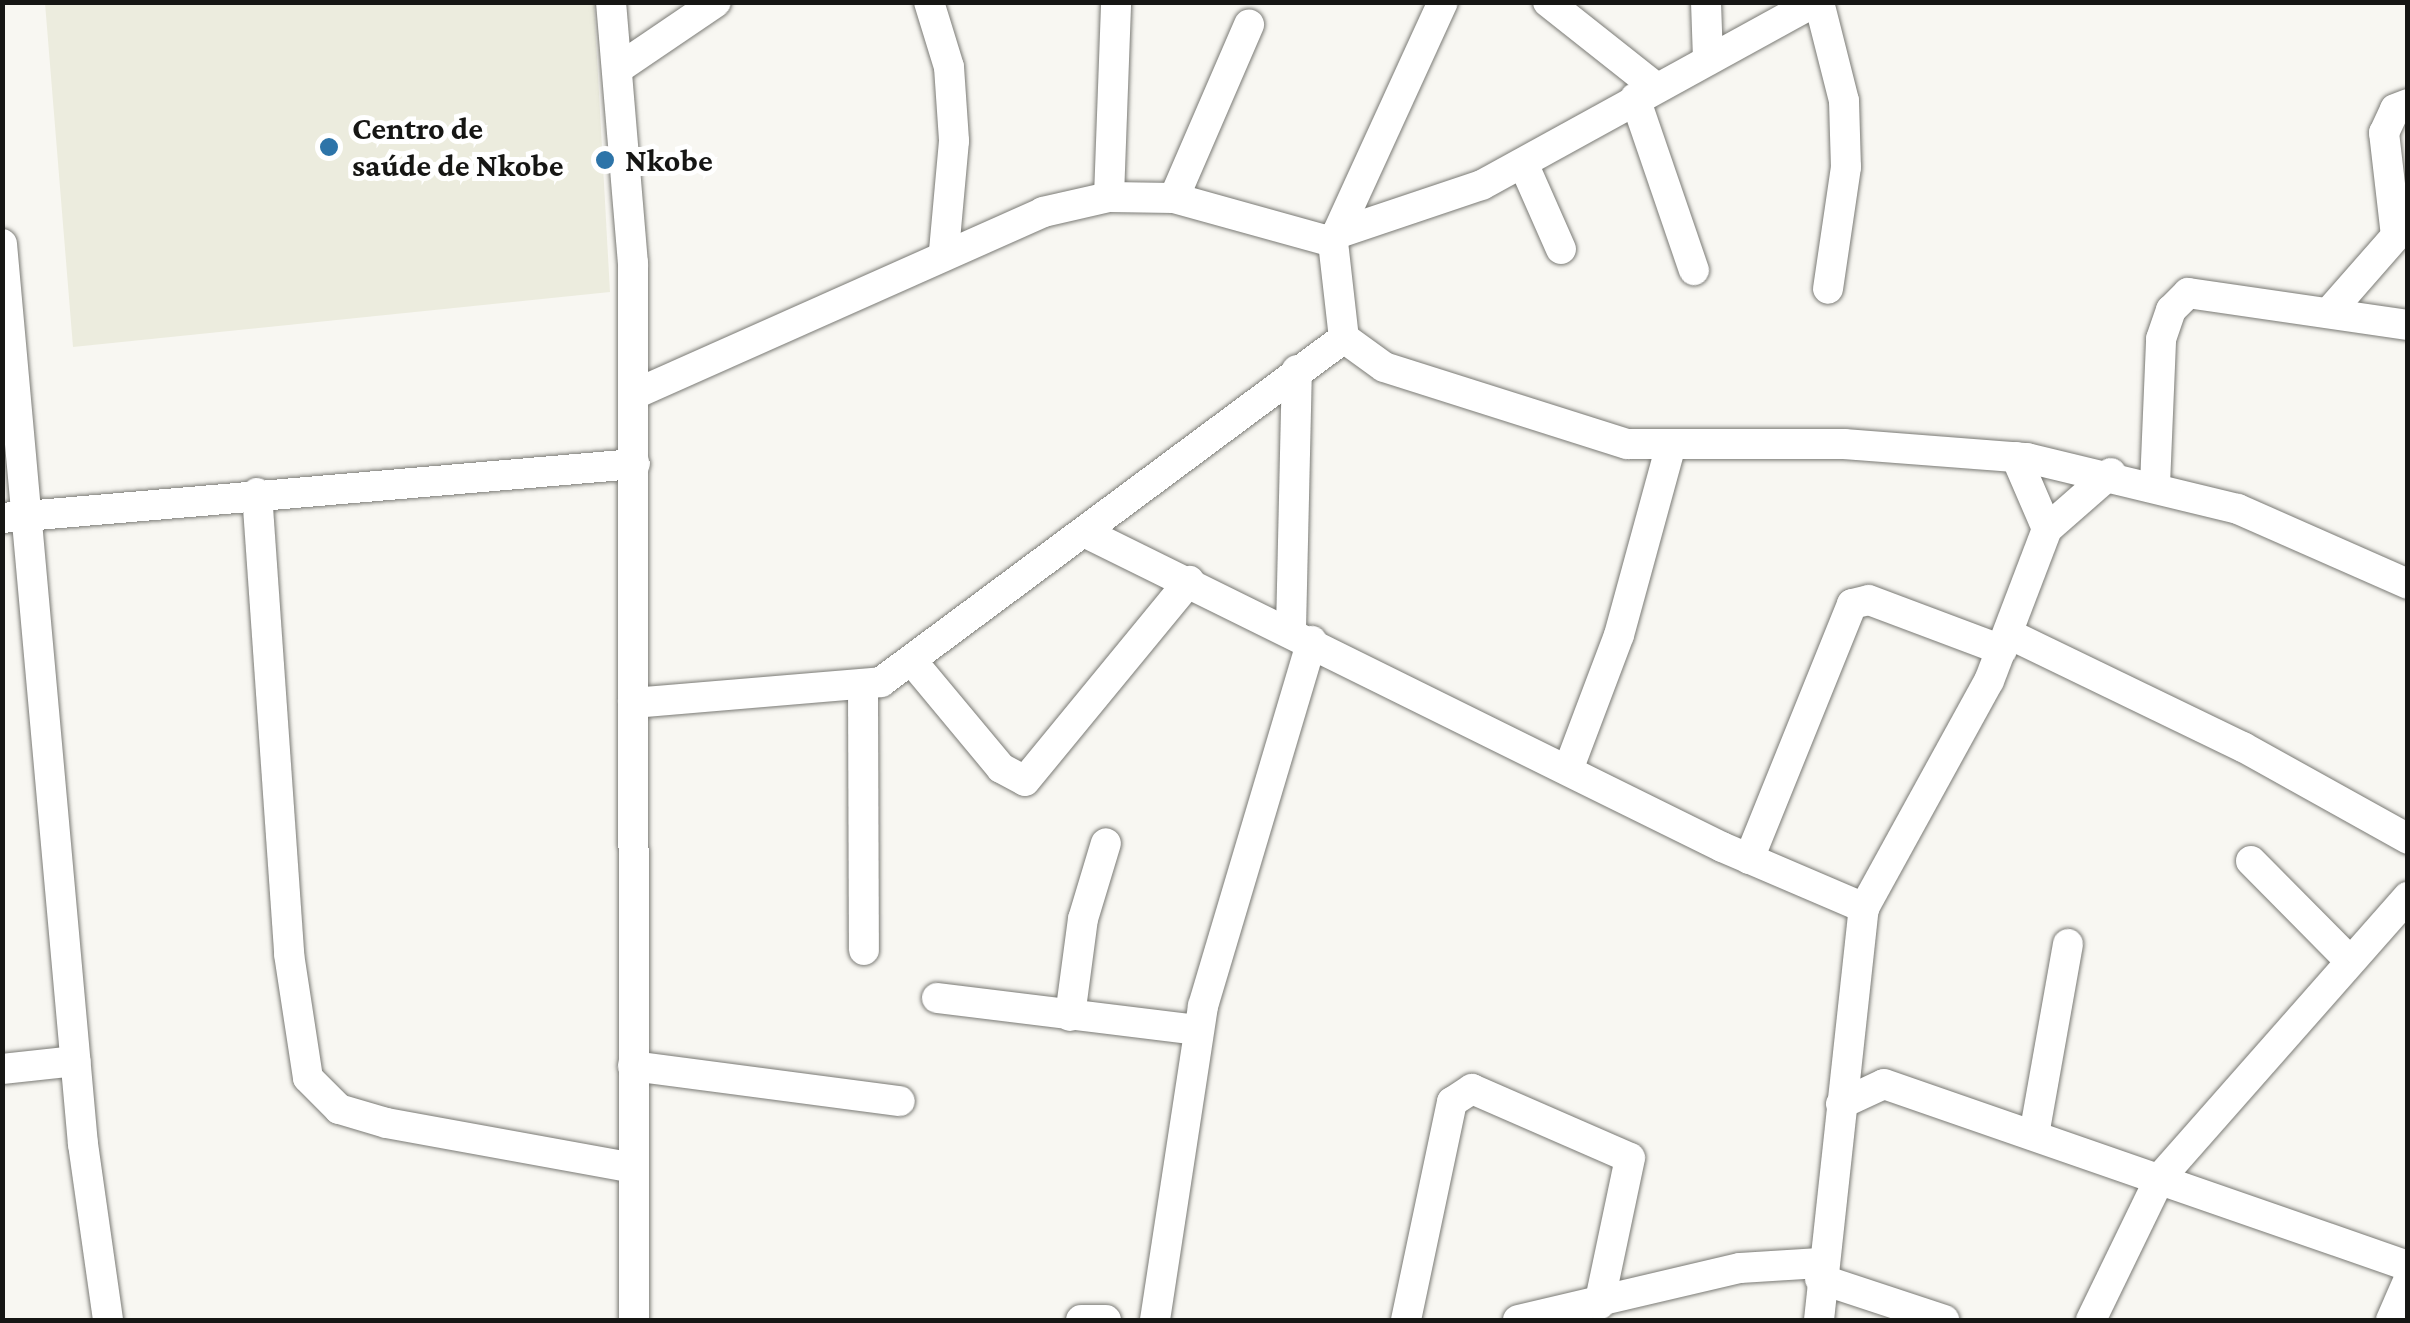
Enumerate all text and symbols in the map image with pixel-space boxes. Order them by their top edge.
place label: Centro de saúde de Nkobe [352,110,564,185]
marker: Centro de saúde de Nkobe [316,134,342,160]
place label: Nkobe [625,141,713,179]
marker: Nkobe [594,149,616,171]

